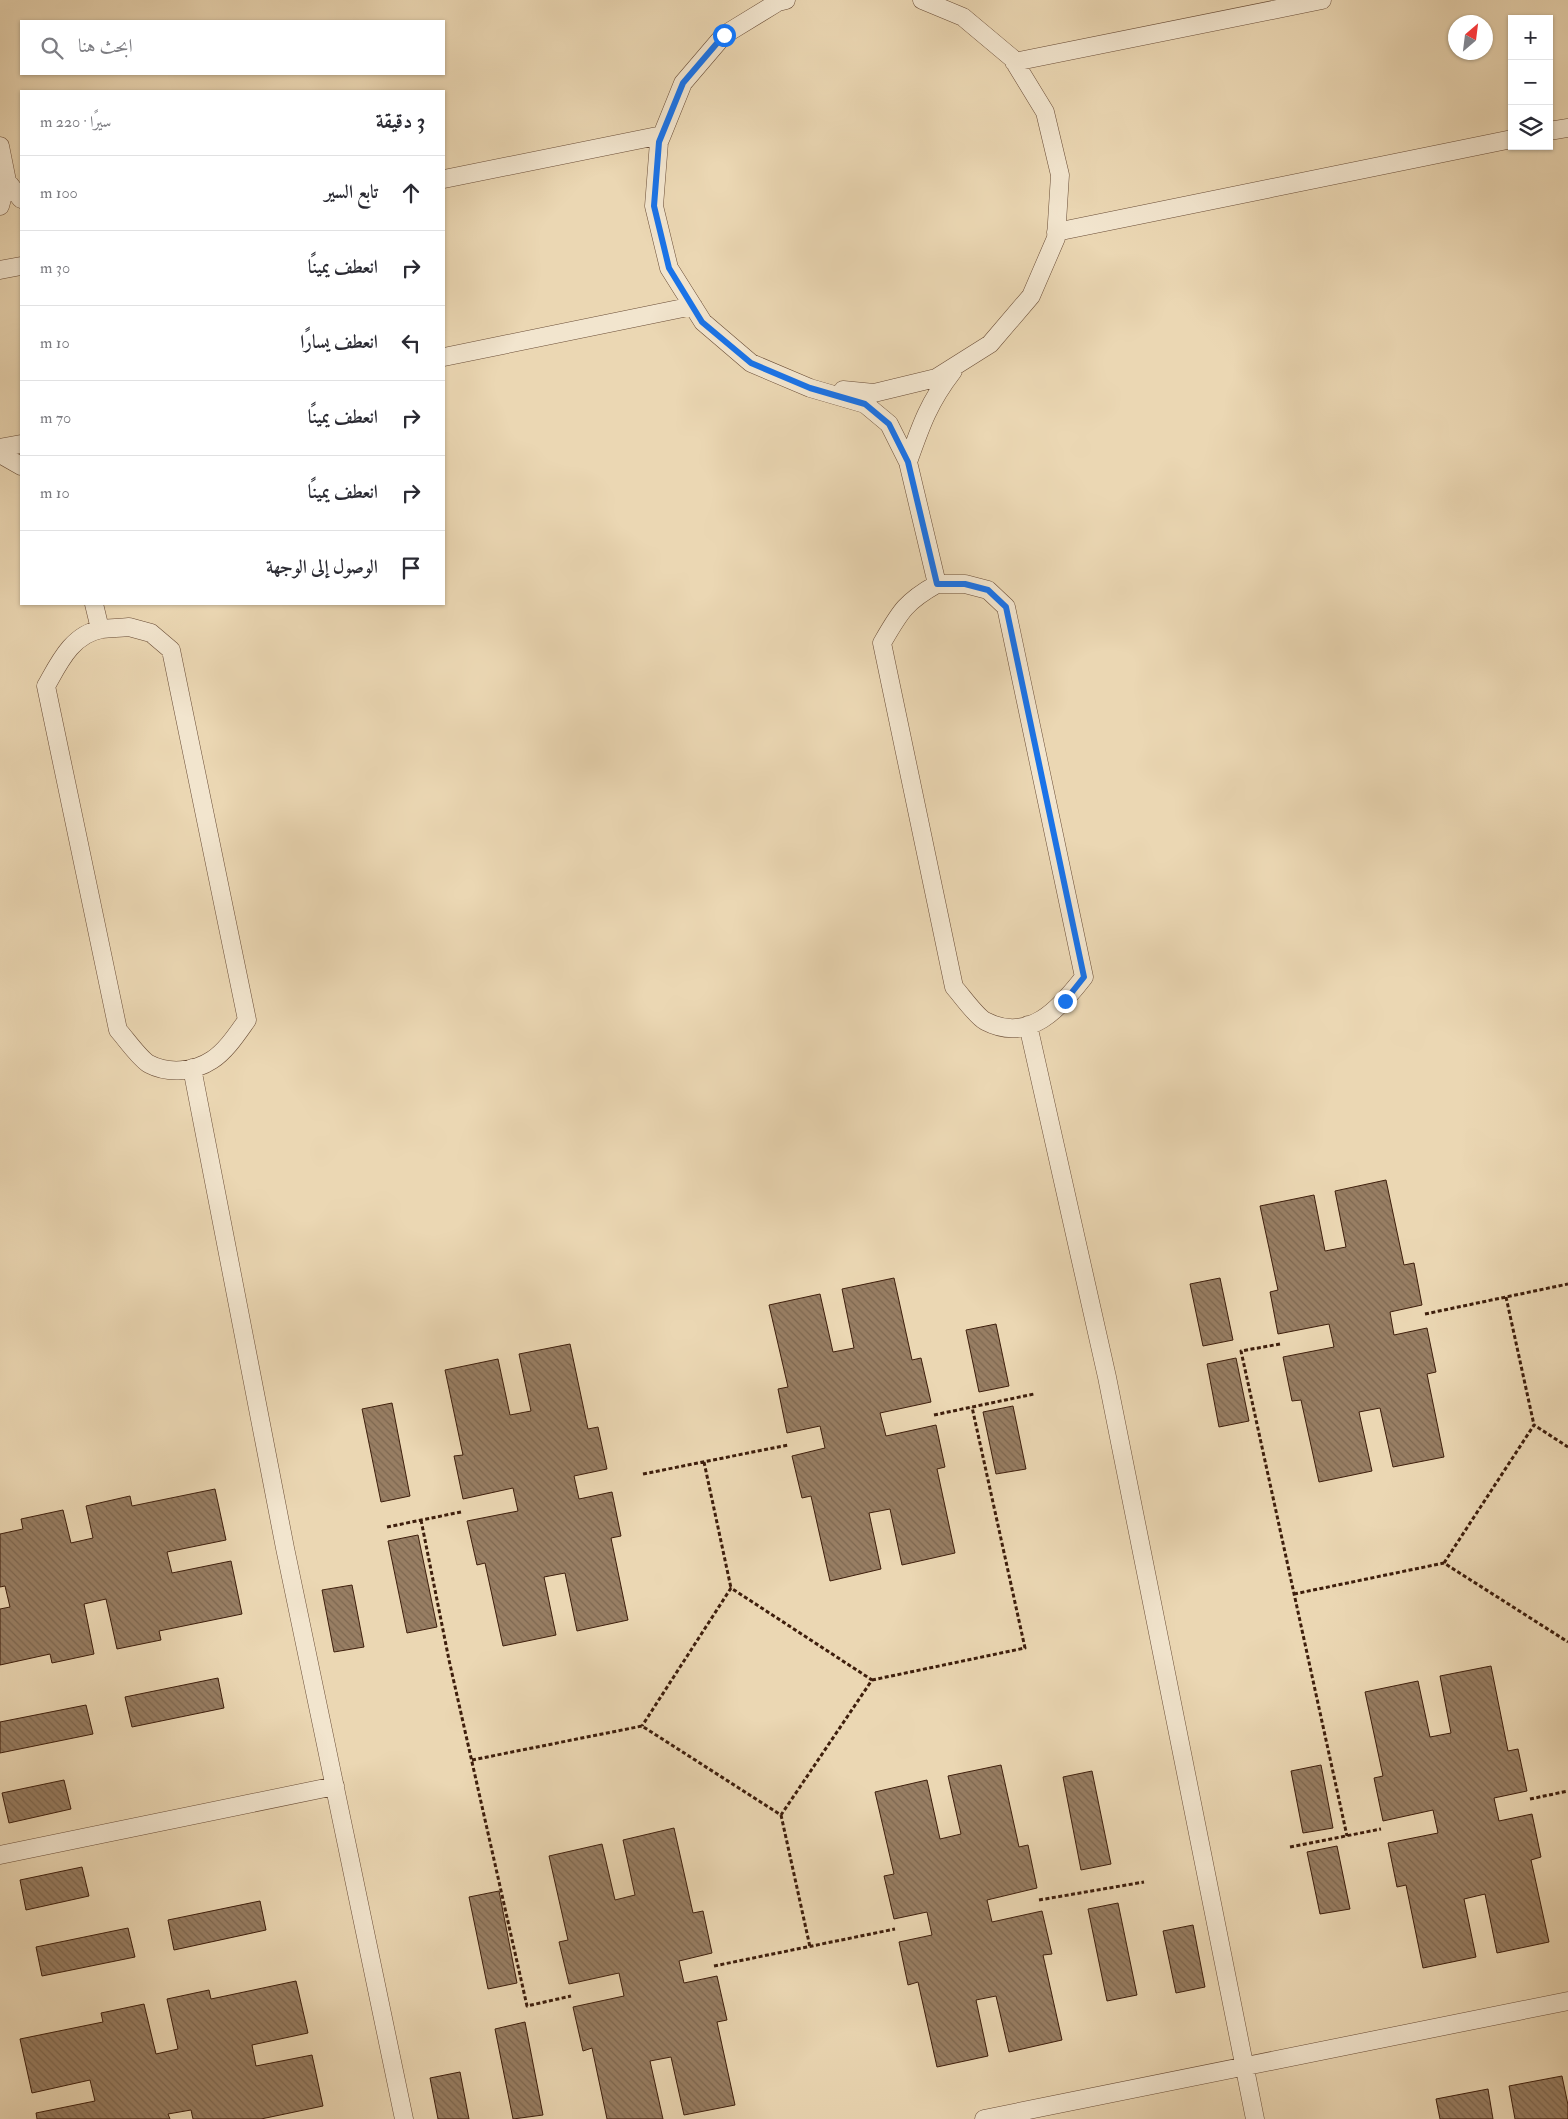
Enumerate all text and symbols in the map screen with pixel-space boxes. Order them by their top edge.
north arrow [1448,15,1493,60]
map controls [1508,15,1553,150]
button: + [1508,15,1553,60]
search box [20,20,445,75]
route start [713,24,736,47]
icon: search [38,34,66,62]
text: ابحث هنا [78,34,133,58]
button: − [1508,60,1553,105]
button: layers [1508,105,1553,150]
text: 3 دقيقة [376,108,425,135]
text: سيرًا · 220 m [40,112,111,132]
icon: ahead [397,179,425,207]
text: تابع السير [324,180,378,204]
text: 100 m [40,183,78,203]
icon: right [397,254,425,282]
text: انعطف يمينًا [308,255,378,279]
text: 30 m [40,258,70,278]
icon: left [397,329,425,357]
text: انعطف يسارًا [300,330,378,354]
text: 10 m [40,333,70,353]
icon: right [397,404,425,432]
text: انعطف يمينًا [308,405,378,429]
text: 70 m [40,408,71,428]
icon: right [397,479,425,507]
text: انعطف يمينًا [308,480,378,504]
text: 10 m [40,483,70,503]
icon: arrive [397,554,425,582]
text: الوصول إلى الوجهة [266,555,378,579]
route end [1054,990,1077,1013]

